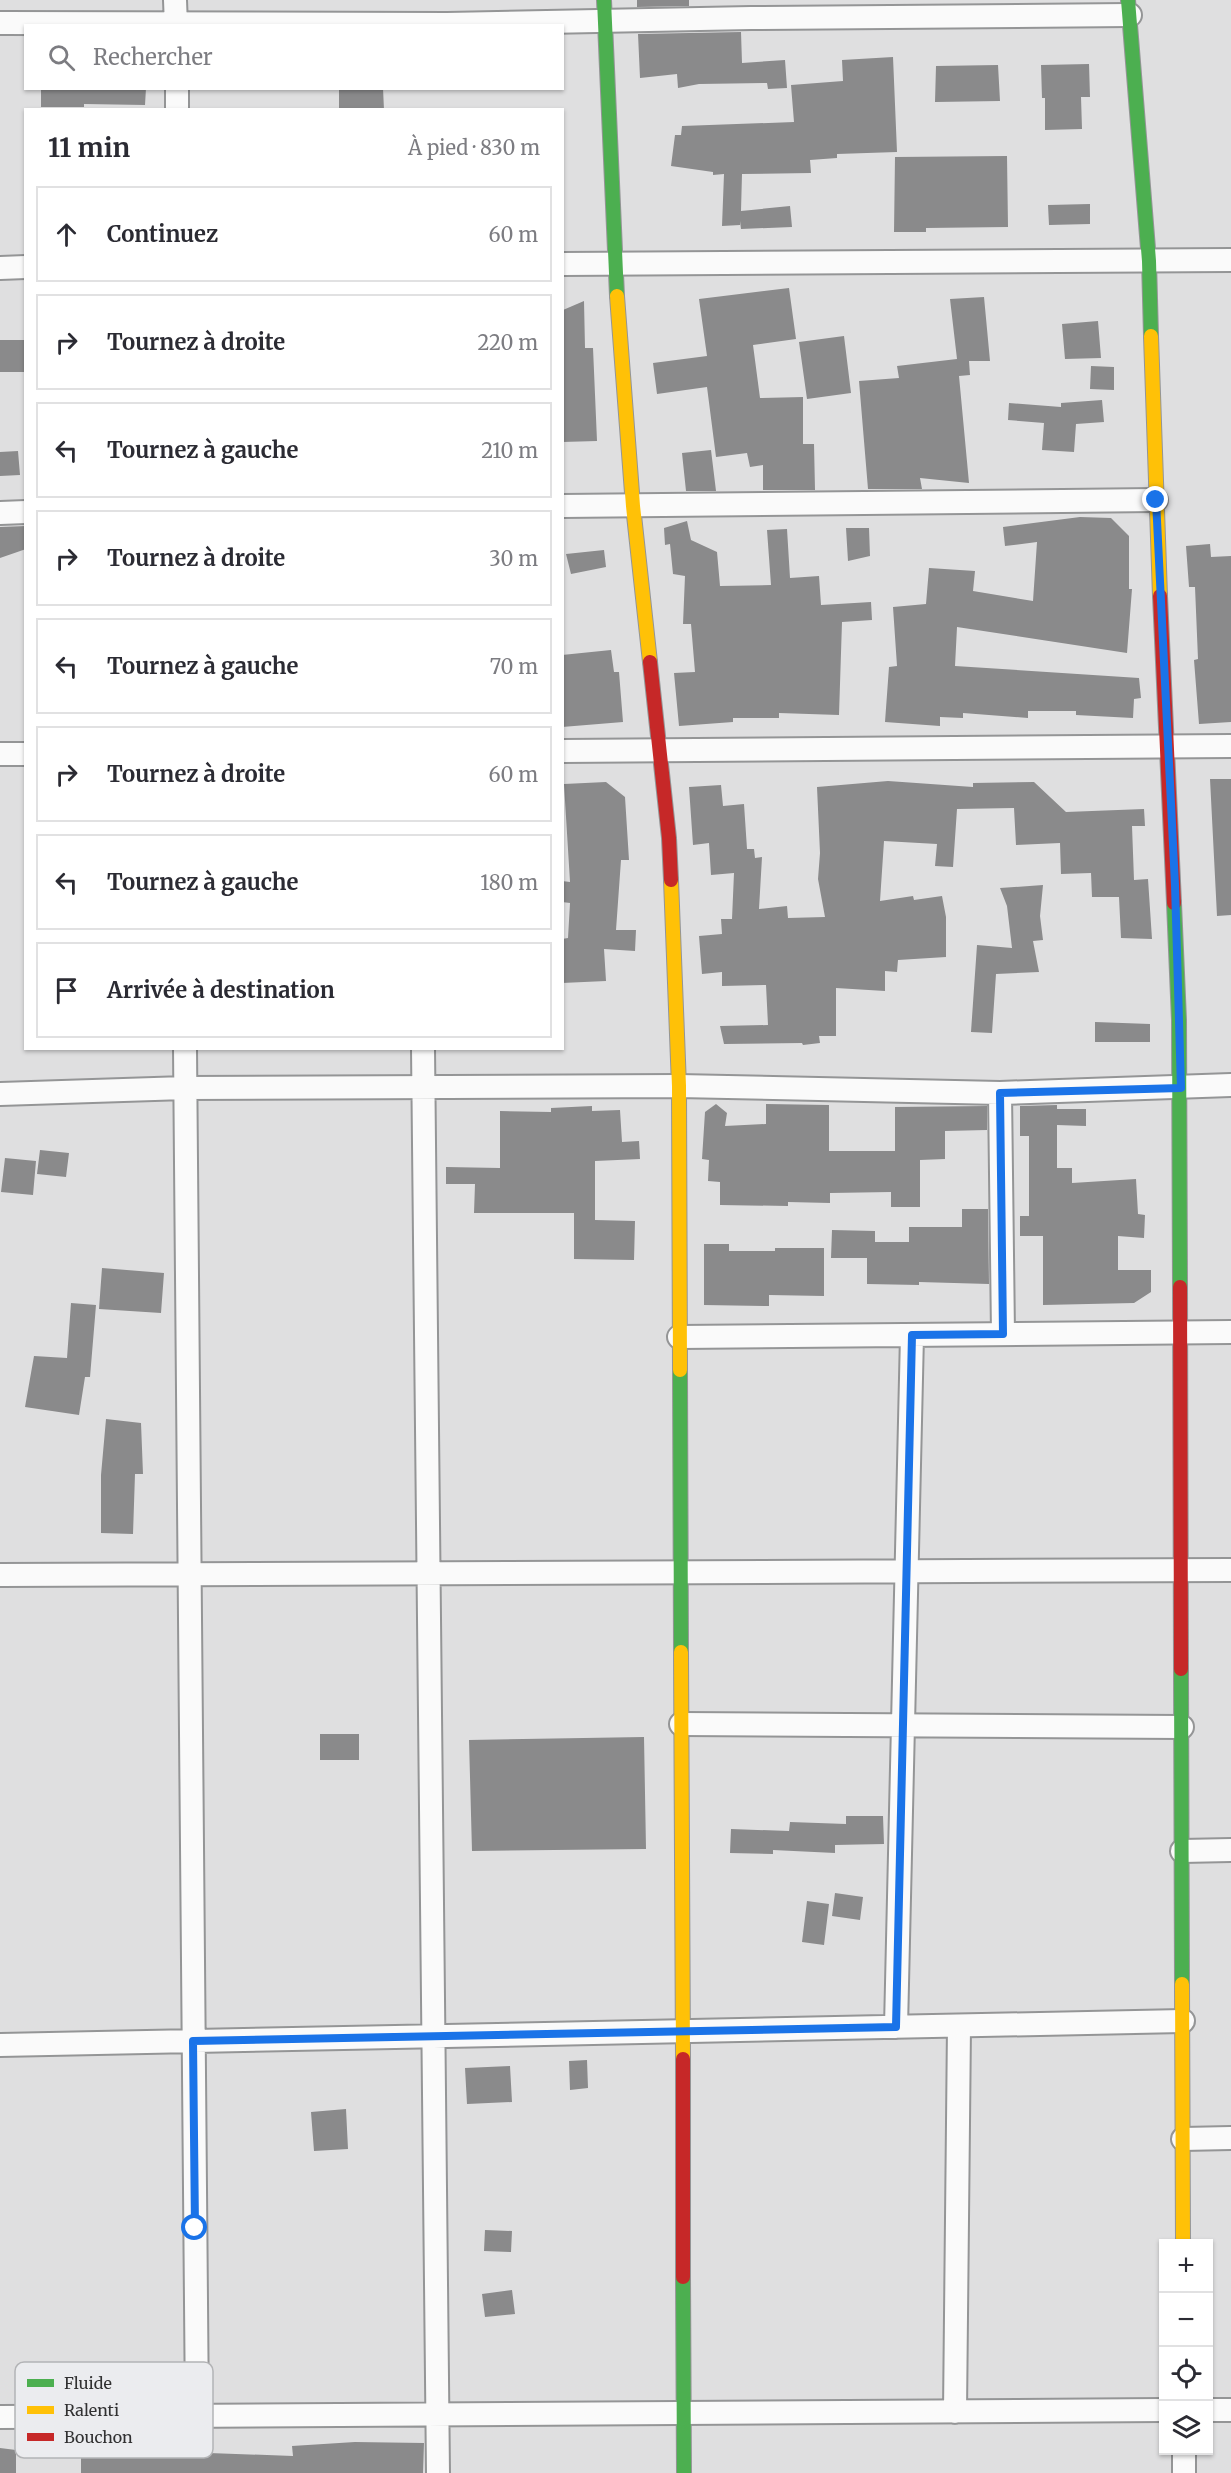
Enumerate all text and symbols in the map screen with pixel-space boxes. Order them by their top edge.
search box [24,24,564,90]
icon: search [45,41,78,74]
text: Rechercher [93,43,213,71]
text: 11 min [48,131,130,164]
text: À pied · 830 m [408,135,540,160]
icon: ahead [50,218,83,251]
text: Continuez [107,220,218,248]
text: 60 m [488,222,538,247]
icon: right [50,326,83,359]
text: Tournez à droite [107,328,285,356]
text: 220 m [478,330,538,355]
icon: left [50,434,83,467]
text: Tournez à gauche [107,436,298,464]
text: 210 m [481,438,538,463]
route end [1142,486,1168,512]
icon: right [50,542,83,575]
text: Tournez à droite [107,544,285,572]
text: 30 m [489,546,538,571]
icon: left [50,650,83,683]
text: Tournez à gauche [107,652,298,680]
text: 70 m [490,654,538,679]
icon: right [50,758,83,791]
text: Tournez à droite [107,760,285,788]
text: 60 m [488,762,538,787]
icon: left [50,866,83,899]
text: Tournez à gauche [107,868,298,896]
text: 180 m [480,870,538,895]
icon: arrive [50,974,83,1007]
text: Arrivée à destination [107,976,335,1004]
route start [181,2214,207,2240]
map controls [1159,2239,1213,2455]
button: + [1159,2239,1213,2293]
button: − [1159,2293,1213,2347]
button: locate [1159,2347,1213,2401]
legend [15,2362,213,2458]
text: Fluide [64,2373,112,2393]
text: Ralenti [64,2400,119,2420]
button: layers [1159,2401,1213,2455]
text: Bouchon [64,2427,133,2447]

